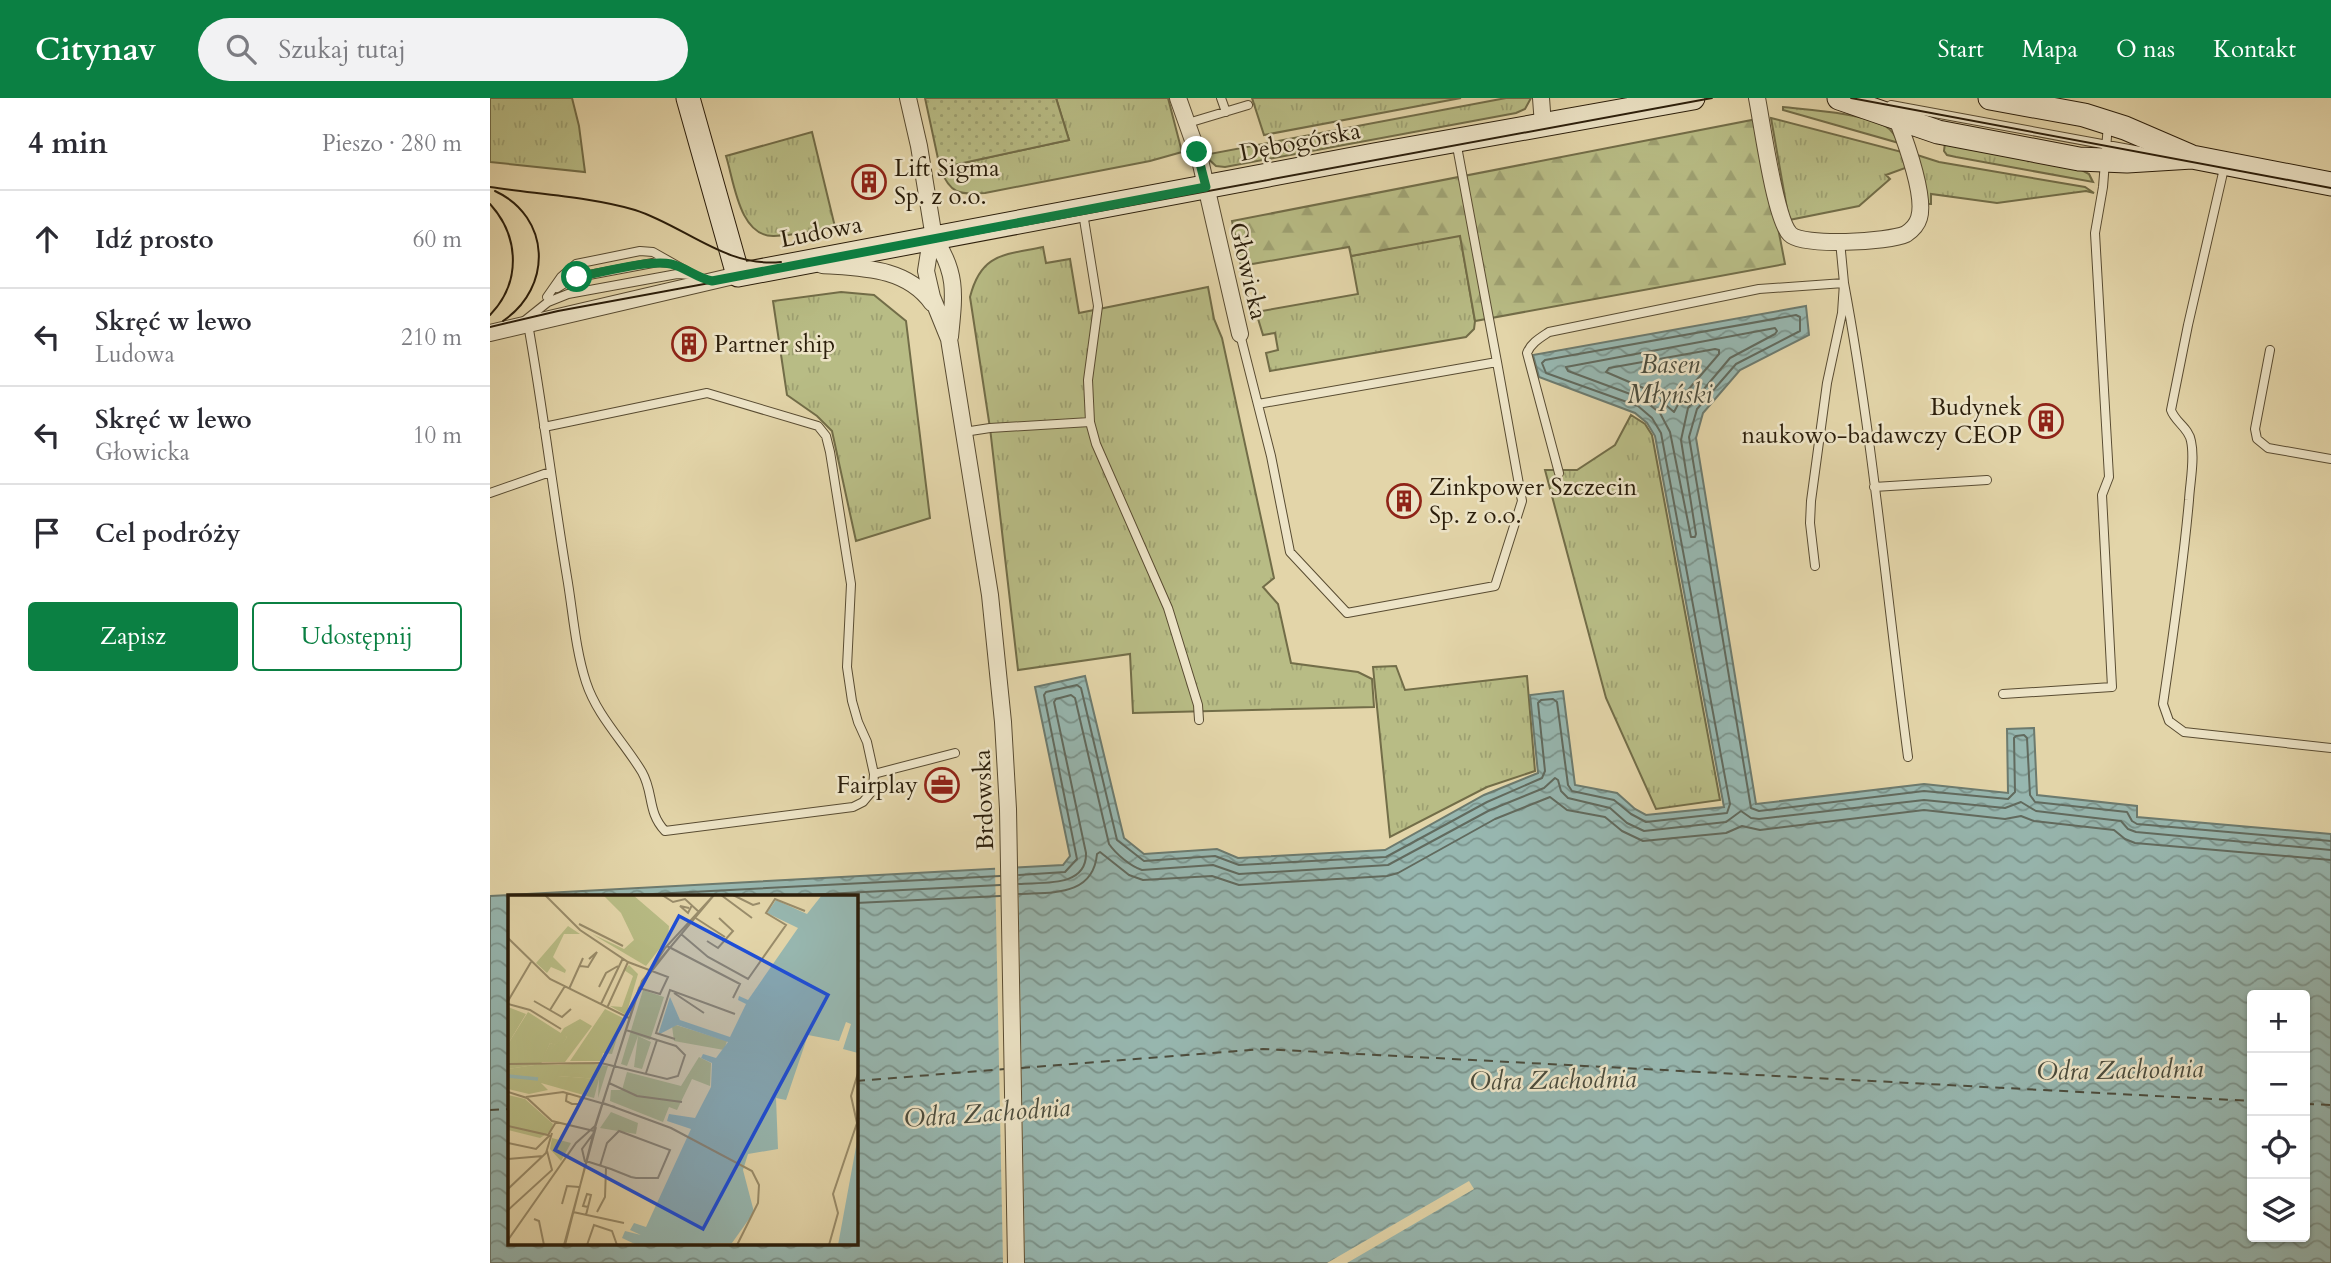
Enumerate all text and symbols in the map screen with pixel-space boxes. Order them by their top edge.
search box [198,18,688,81]
text: Citynav [35,27,156,72]
icon: search [222,30,260,68]
text: Szukaj tutaj [278,32,406,67]
text: Start [1937,33,1984,66]
text: Mapa [2022,33,2078,66]
text: O nas [2116,33,2175,66]
text: Kontakt [2213,33,2296,66]
street label: Dębogórska [1237,114,1364,170]
text: 4 min [28,123,108,164]
text: Pieszo · 280 m [322,128,462,159]
route end [1181,136,1212,167]
place label: Lift Sigma Sp. z o.o. [894,152,1000,213]
building icon: Lift Sigma Sp. z o.o. [850,163,888,201]
street label: Ludowa [777,208,866,256]
street label: Głowicka [1221,219,1275,323]
icon: ahead [28,220,66,258]
text: Idź prosto [95,222,214,257]
text: 60 m [413,224,462,255]
route start [561,261,592,292]
text: Skręć w lewo [95,304,252,339]
icon: left [28,318,66,356]
text: 210 m [401,322,462,353]
building icon: Partner ship [670,325,708,363]
place label: Partner ship [714,328,835,361]
text: Ludowa [95,339,175,370]
water label: Basen Młyński [1628,347,1713,412]
place label: Budynek naukowo-badawczy CEOP [1742,391,2022,452]
text: Skręć w lewo [95,402,252,437]
building icon: Budynek naukowo-badawczy CEOP [2027,402,2065,440]
icon: left [28,416,66,454]
text: 10 m [413,420,462,451]
text: Głowicka [95,437,190,468]
place label: Zinkpower Szczecin Sp. z o.o. [1429,471,1637,532]
building icon: Zinkpower Szczecin Sp. z o.o. [1385,482,1423,520]
icon: arrive [28,514,66,552]
text: Cel podróży [95,516,241,551]
button: Zapisz [28,602,238,671]
button: Udostępnij [252,602,462,671]
street label: Brdowska [966,748,1002,851]
office icon: Fairplay [923,766,961,804]
place label: Fairplay [837,769,918,802]
inset map [508,895,858,1246]
map controls [2247,990,2310,1242]
button: + [2247,990,2310,1053]
water label: Odra Zachodnia [2036,1051,2204,1089]
button: − [2247,1053,2310,1116]
water label: Odra Zachodnia [1469,1061,1637,1099]
water label: Odra Zachodnia [902,1090,1072,1136]
button: locate [2247,1116,2310,1179]
button: layers [2247,1179,2310,1242]

